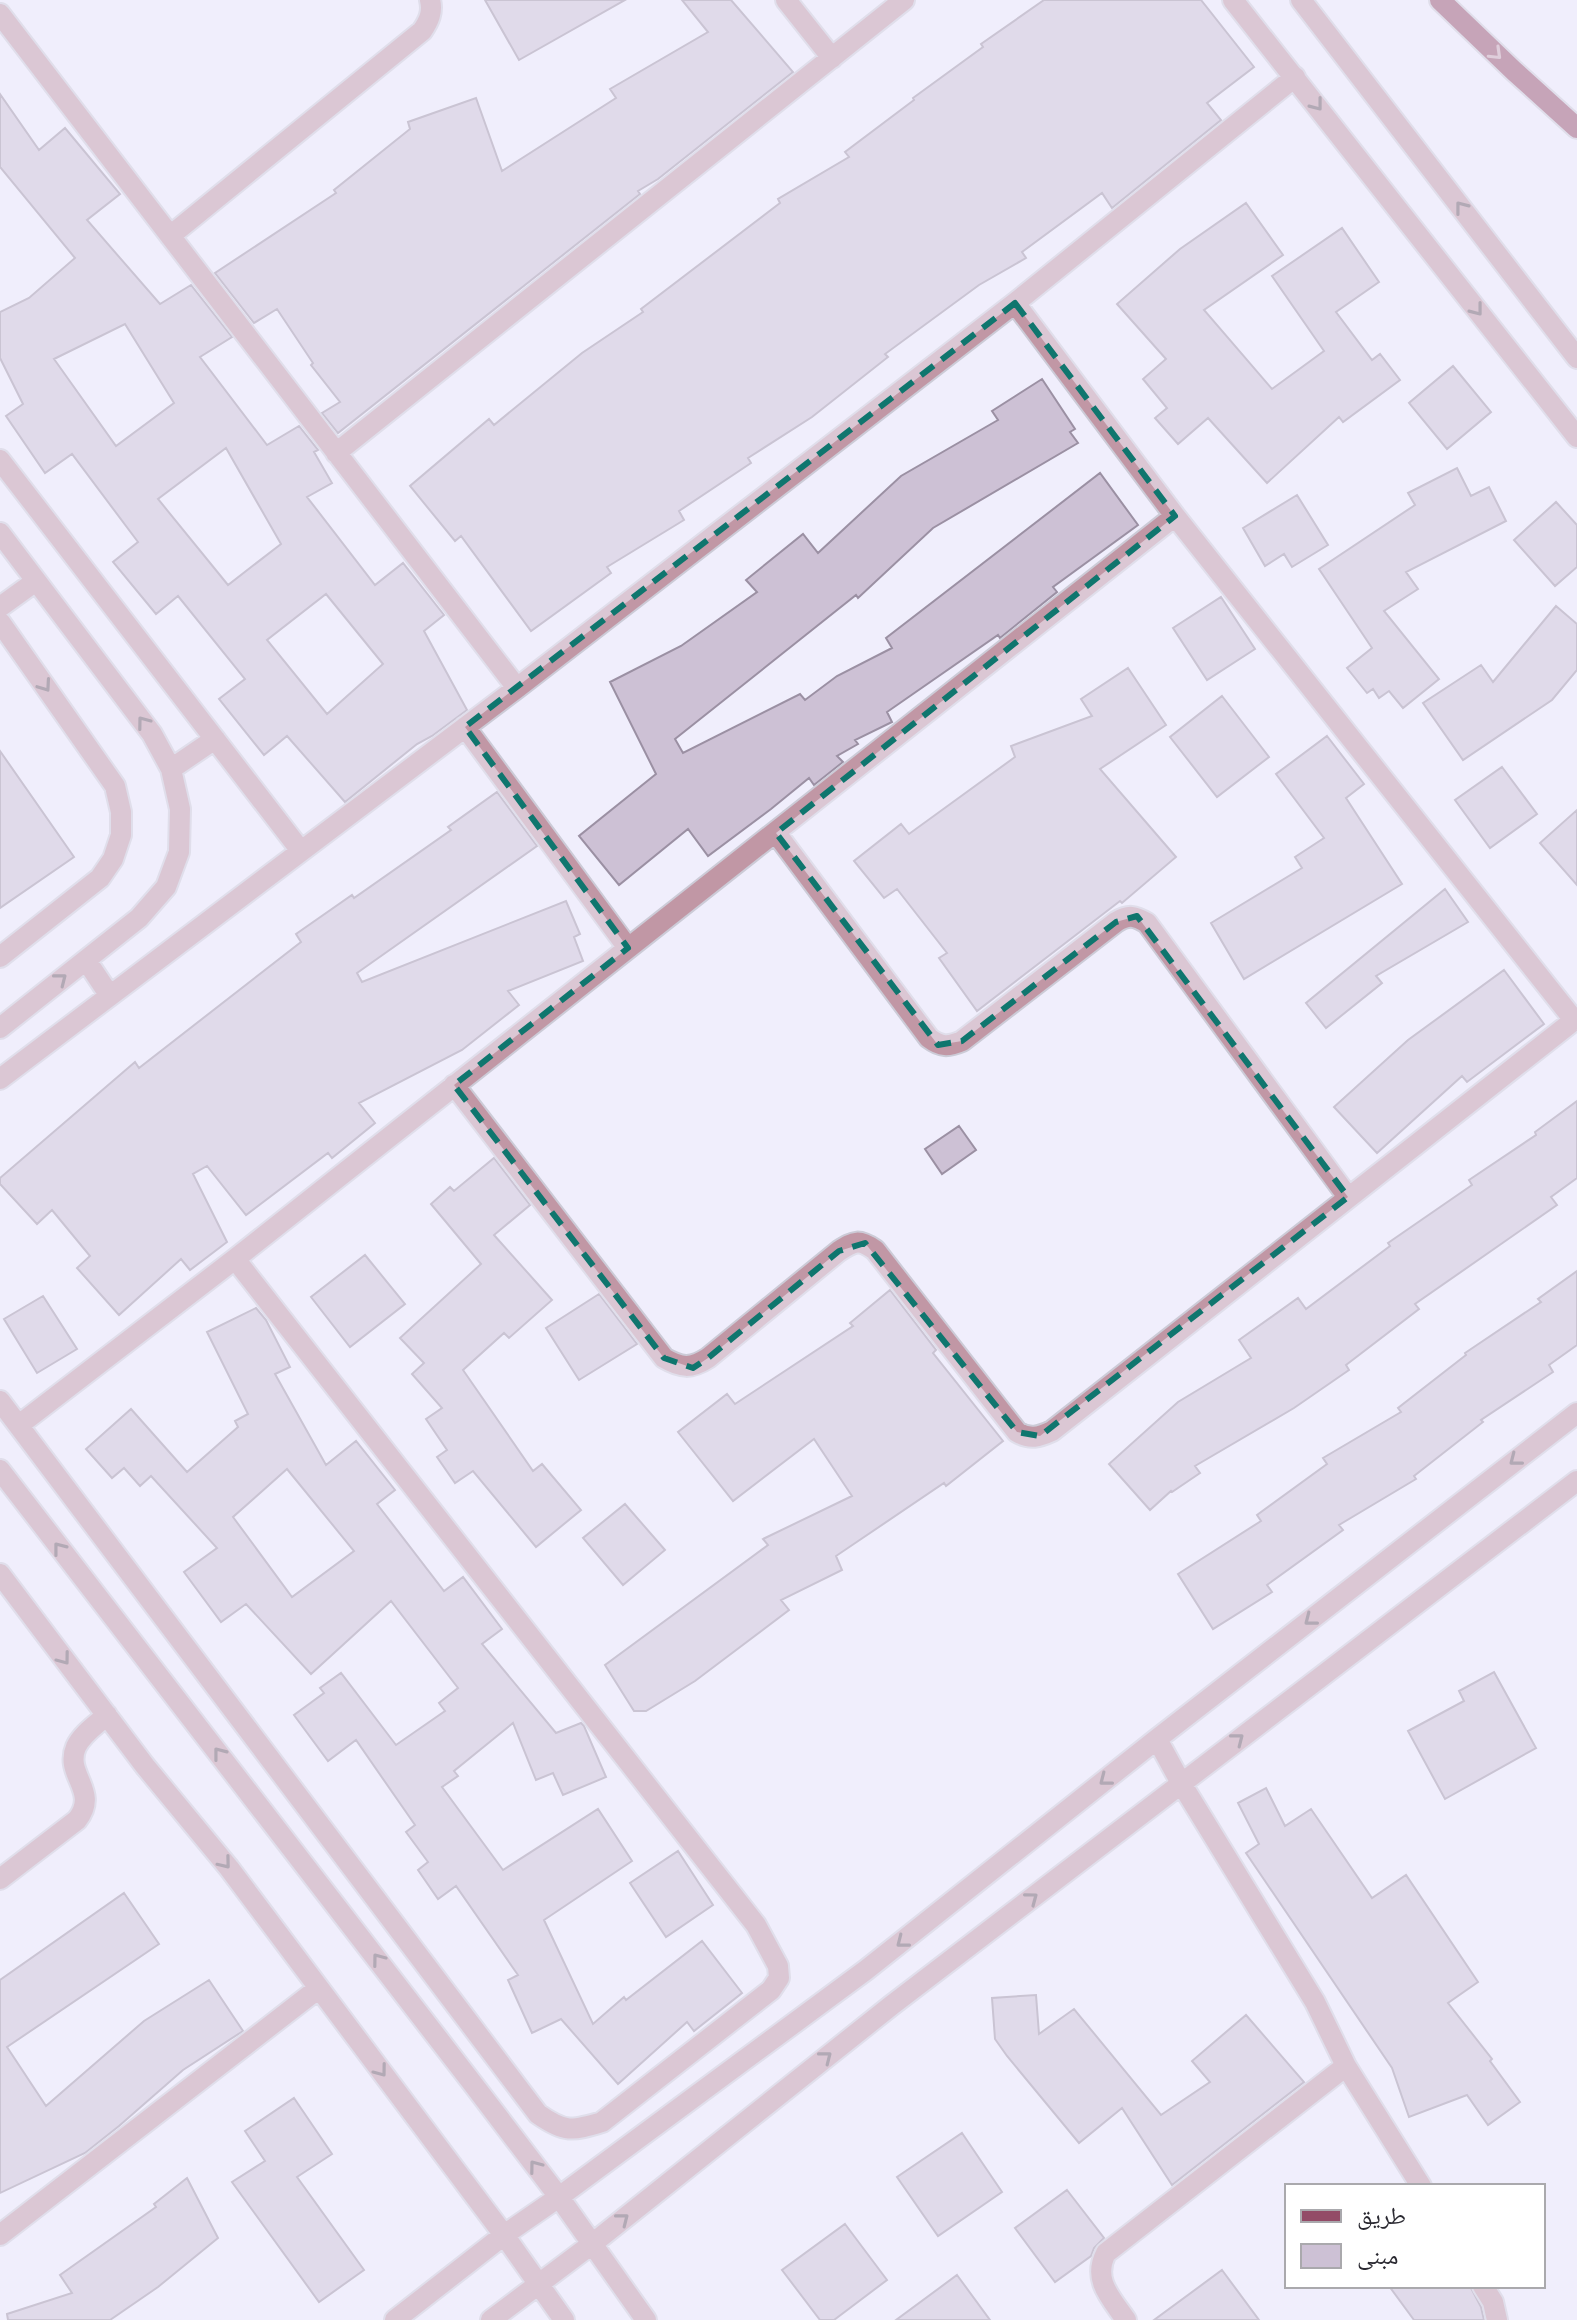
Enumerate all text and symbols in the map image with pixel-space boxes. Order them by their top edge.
one-way arrow [1487,45,1501,59]
one-way arrow [1307,96,1321,111]
one-way arrow [1456,201,1470,216]
one-way arrow [1467,301,1482,315]
one-way arrow [35,677,50,691]
one-way arrow [138,716,152,731]
one-way arrow [52,975,67,989]
one-way arrow [1509,1451,1524,1465]
one-way arrow [55,1542,69,1556]
one-way arrow [1304,1610,1319,1624]
one-way arrow [55,1650,69,1665]
one-way arrow [1229,1735,1244,1749]
one-way arrow [214,1747,228,1762]
one-way arrow [1100,1770,1114,1785]
one-way arrow [215,1854,229,1869]
one-way arrow [1023,1893,1038,1907]
one-way arrow [896,1932,911,1946]
one-way arrow [373,1953,387,1968]
one-way arrow [817,2052,831,2067]
one-way arrow [372,2062,386,2076]
one-way arrow [531,2160,545,2174]
legend [1285,2184,1545,2288]
text: طريق [1357,2198,1406,2231]
one-way arrow [614,2214,629,2228]
text: مبنى [1357,2238,1398,2271]

